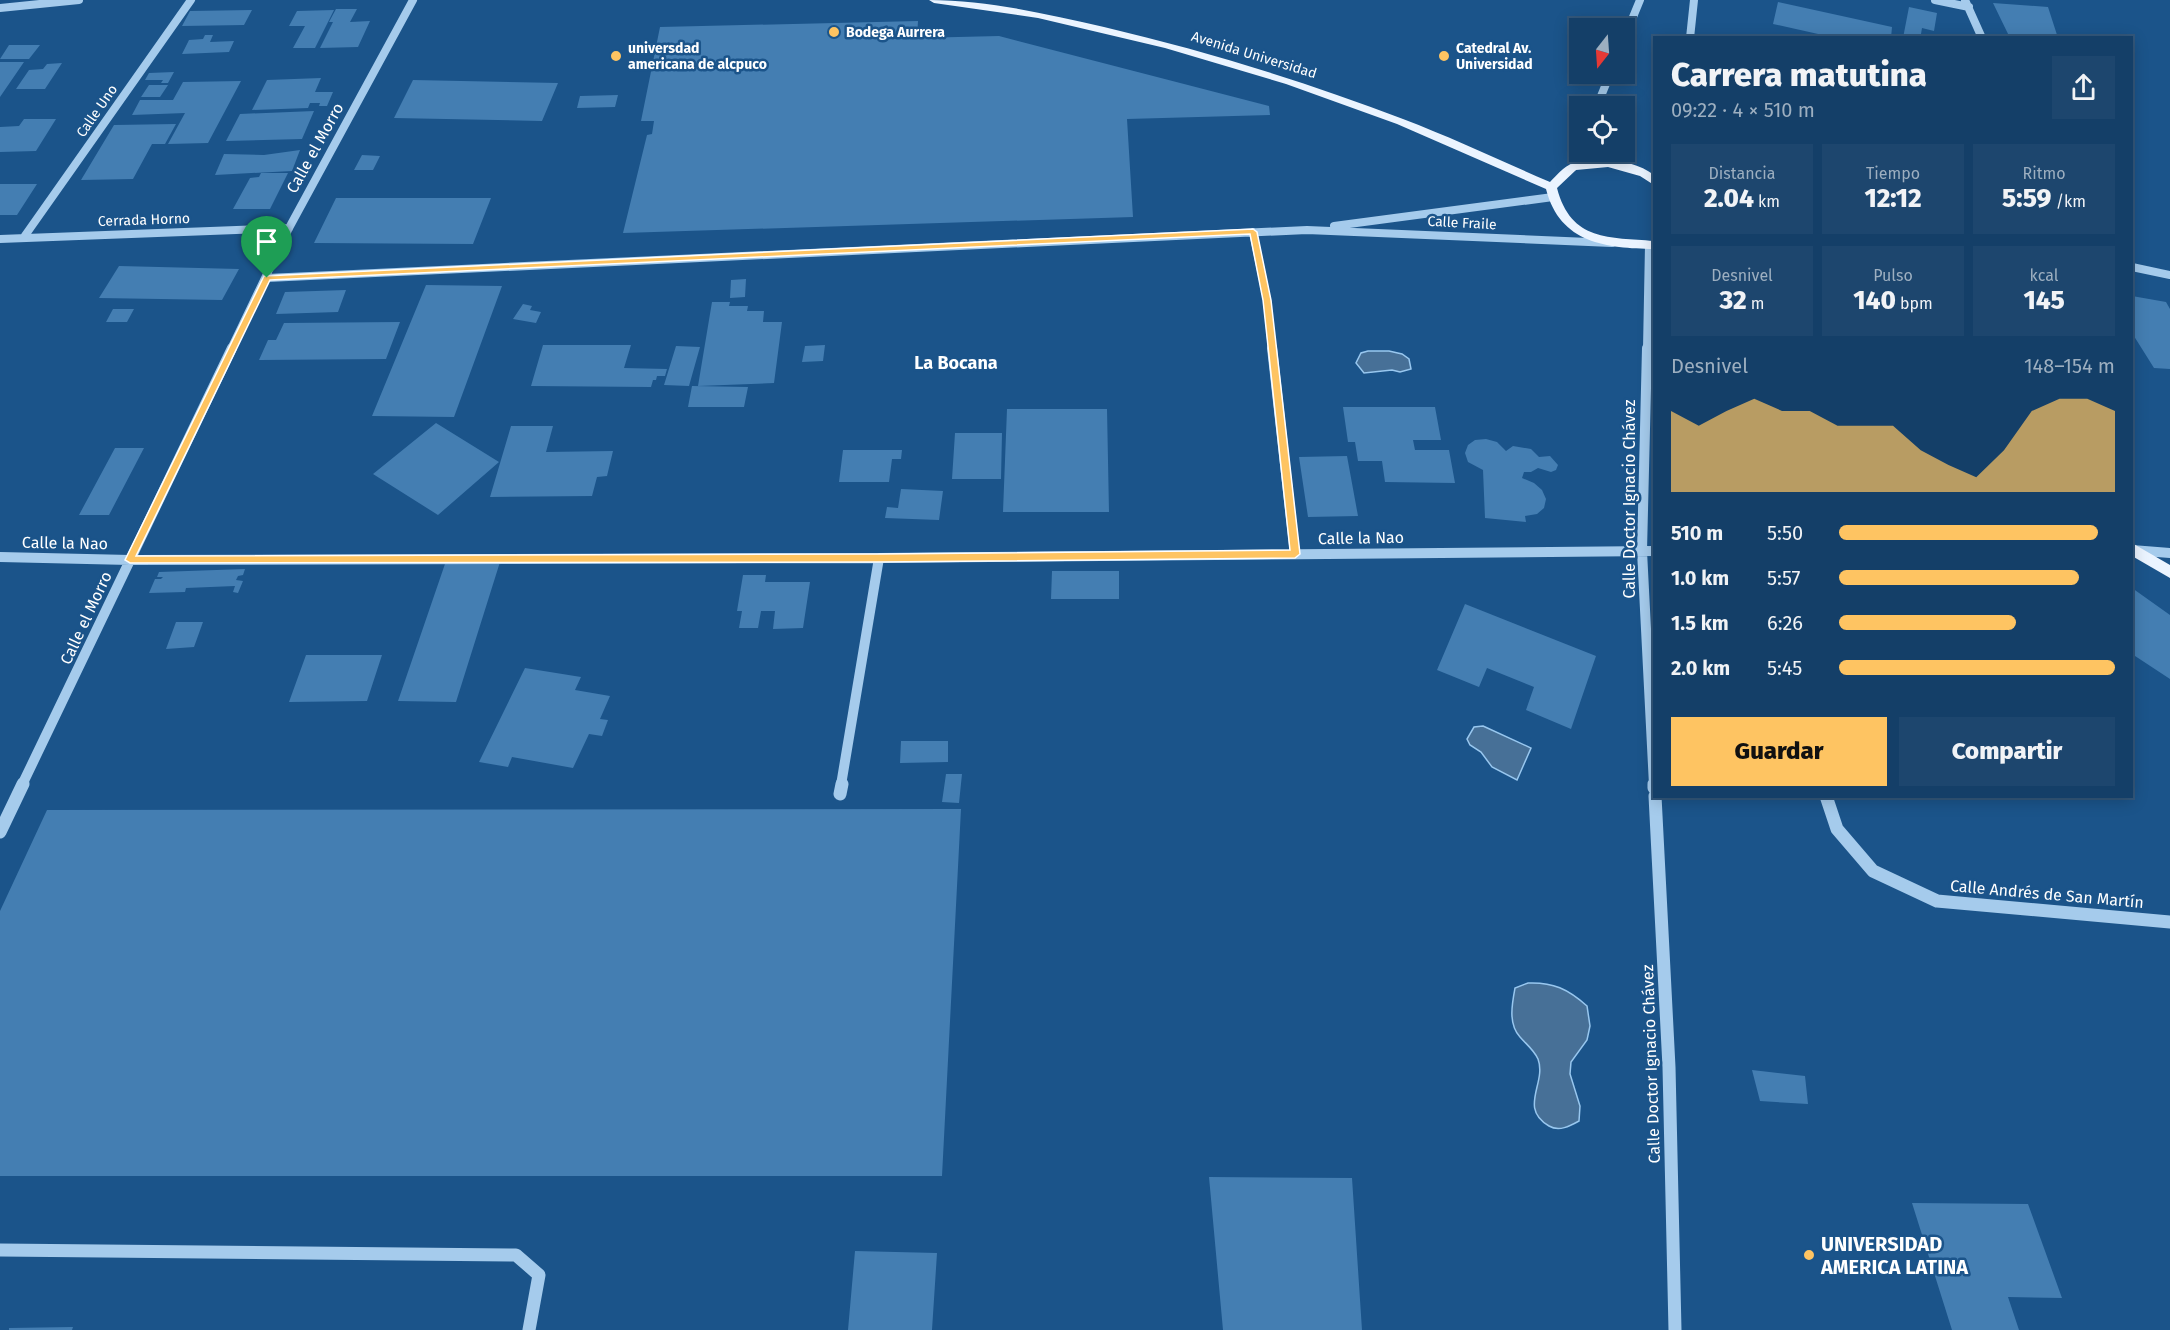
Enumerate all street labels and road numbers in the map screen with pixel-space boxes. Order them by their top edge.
street label: Avenida Universidad [1189,28,1319,82]
street label: Calle Uno [73,81,121,141]
street label: Calle el Morro [282,100,348,196]
street label: Cerrada Horno [98,210,190,230]
street label: Calle Fraile [1427,213,1497,233]
street label: Calle Doctor Ignacio Chávez [1620,399,1639,599]
street label: Calle la Nao [1318,528,1404,548]
street label: Calle la Nao [22,533,108,553]
street label: Calle el Morro [56,569,116,667]
street label: Calle Andrés de San Martín [1949,876,2145,912]
street label: Calle Doctor Ignacio Chávez [1638,964,1664,1164]

